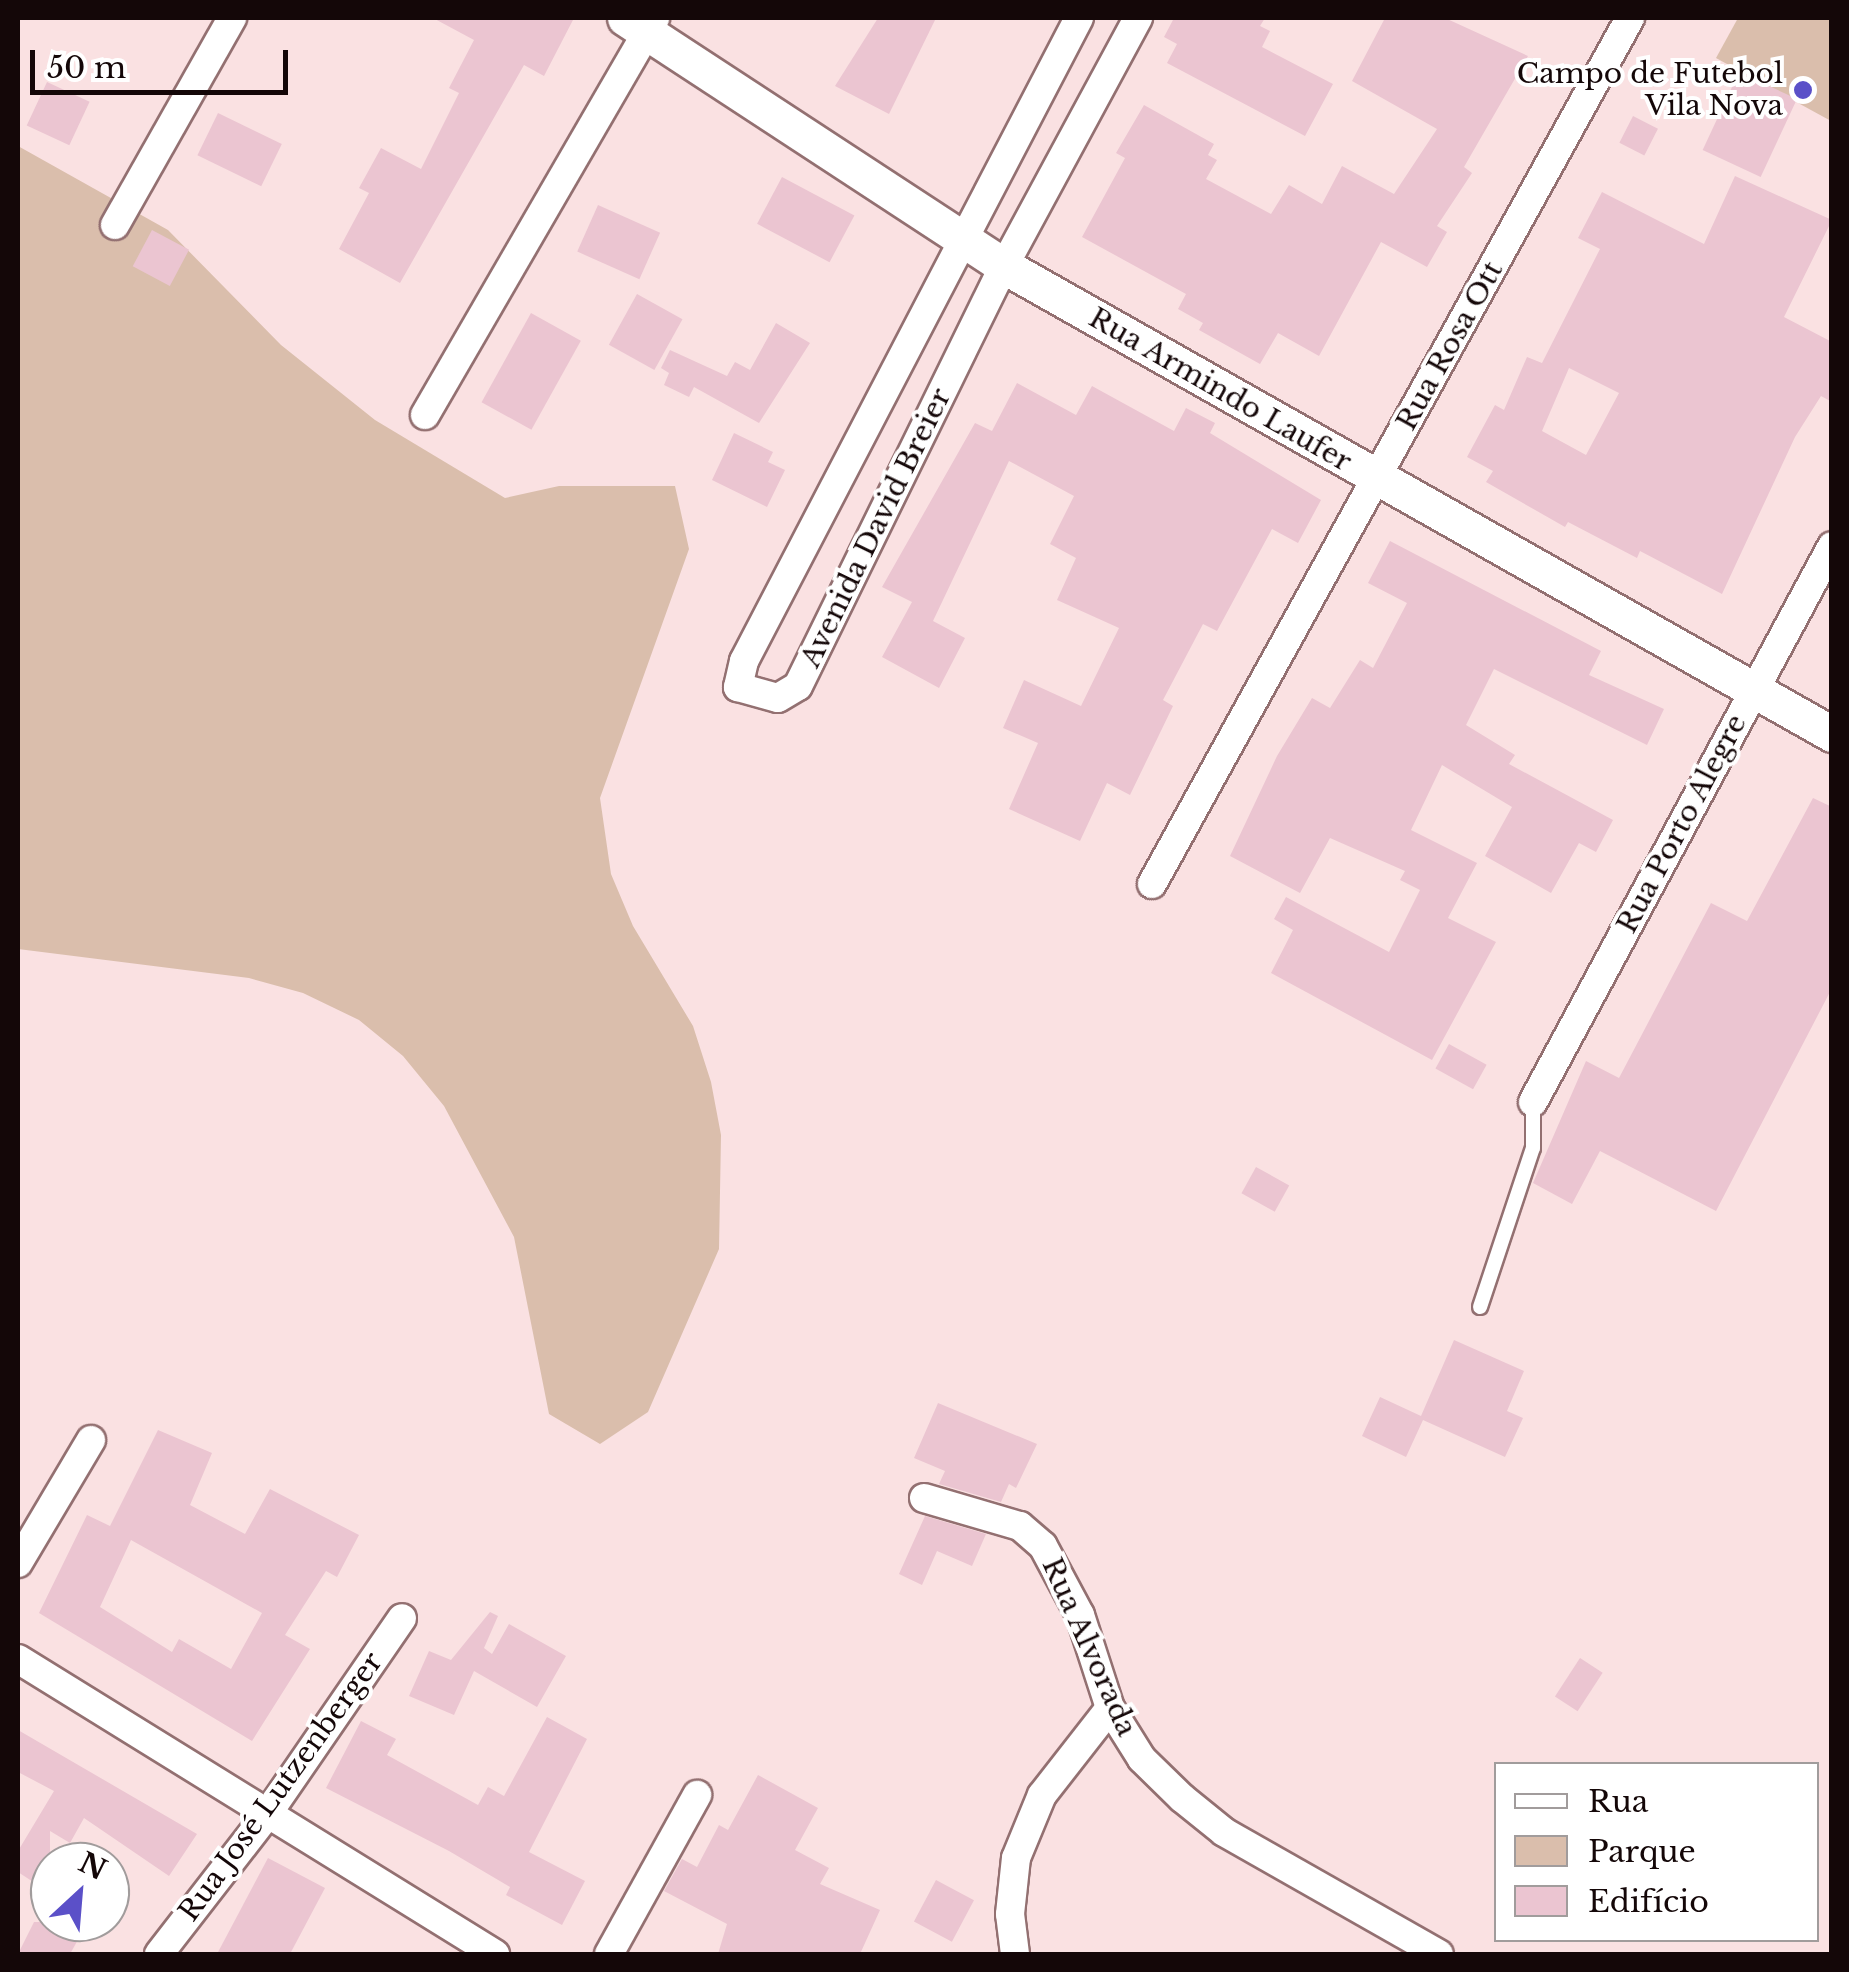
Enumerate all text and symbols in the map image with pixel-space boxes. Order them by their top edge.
scale bar [35,30,292,92]
text: 50 m [47,49,126,86]
place label: Campo de Futebol Vila Nova [1517,57,1783,123]
marker: Campo de Futebol Vila Nova [1792,79,1814,101]
street label: Rua Rosa Ott [1390,255,1510,437]
street label: Rua Armindo Laufer [1082,301,1358,479]
street label: Avenida David Breier [794,383,958,673]
street label: Rua Porto Alegre [1610,708,1754,940]
street label: Rua Alvorada [1034,1552,1144,1742]
street label: Rua José Lutzenberger [172,1646,390,1928]
legend [1494,1762,1819,1942]
text: Rua [1588,1783,1648,1820]
text: Parque [1588,1833,1696,1870]
north arrow [30,1842,130,1942]
text: N [73,1845,112,1888]
text: Edifício [1588,1883,1709,1920]

